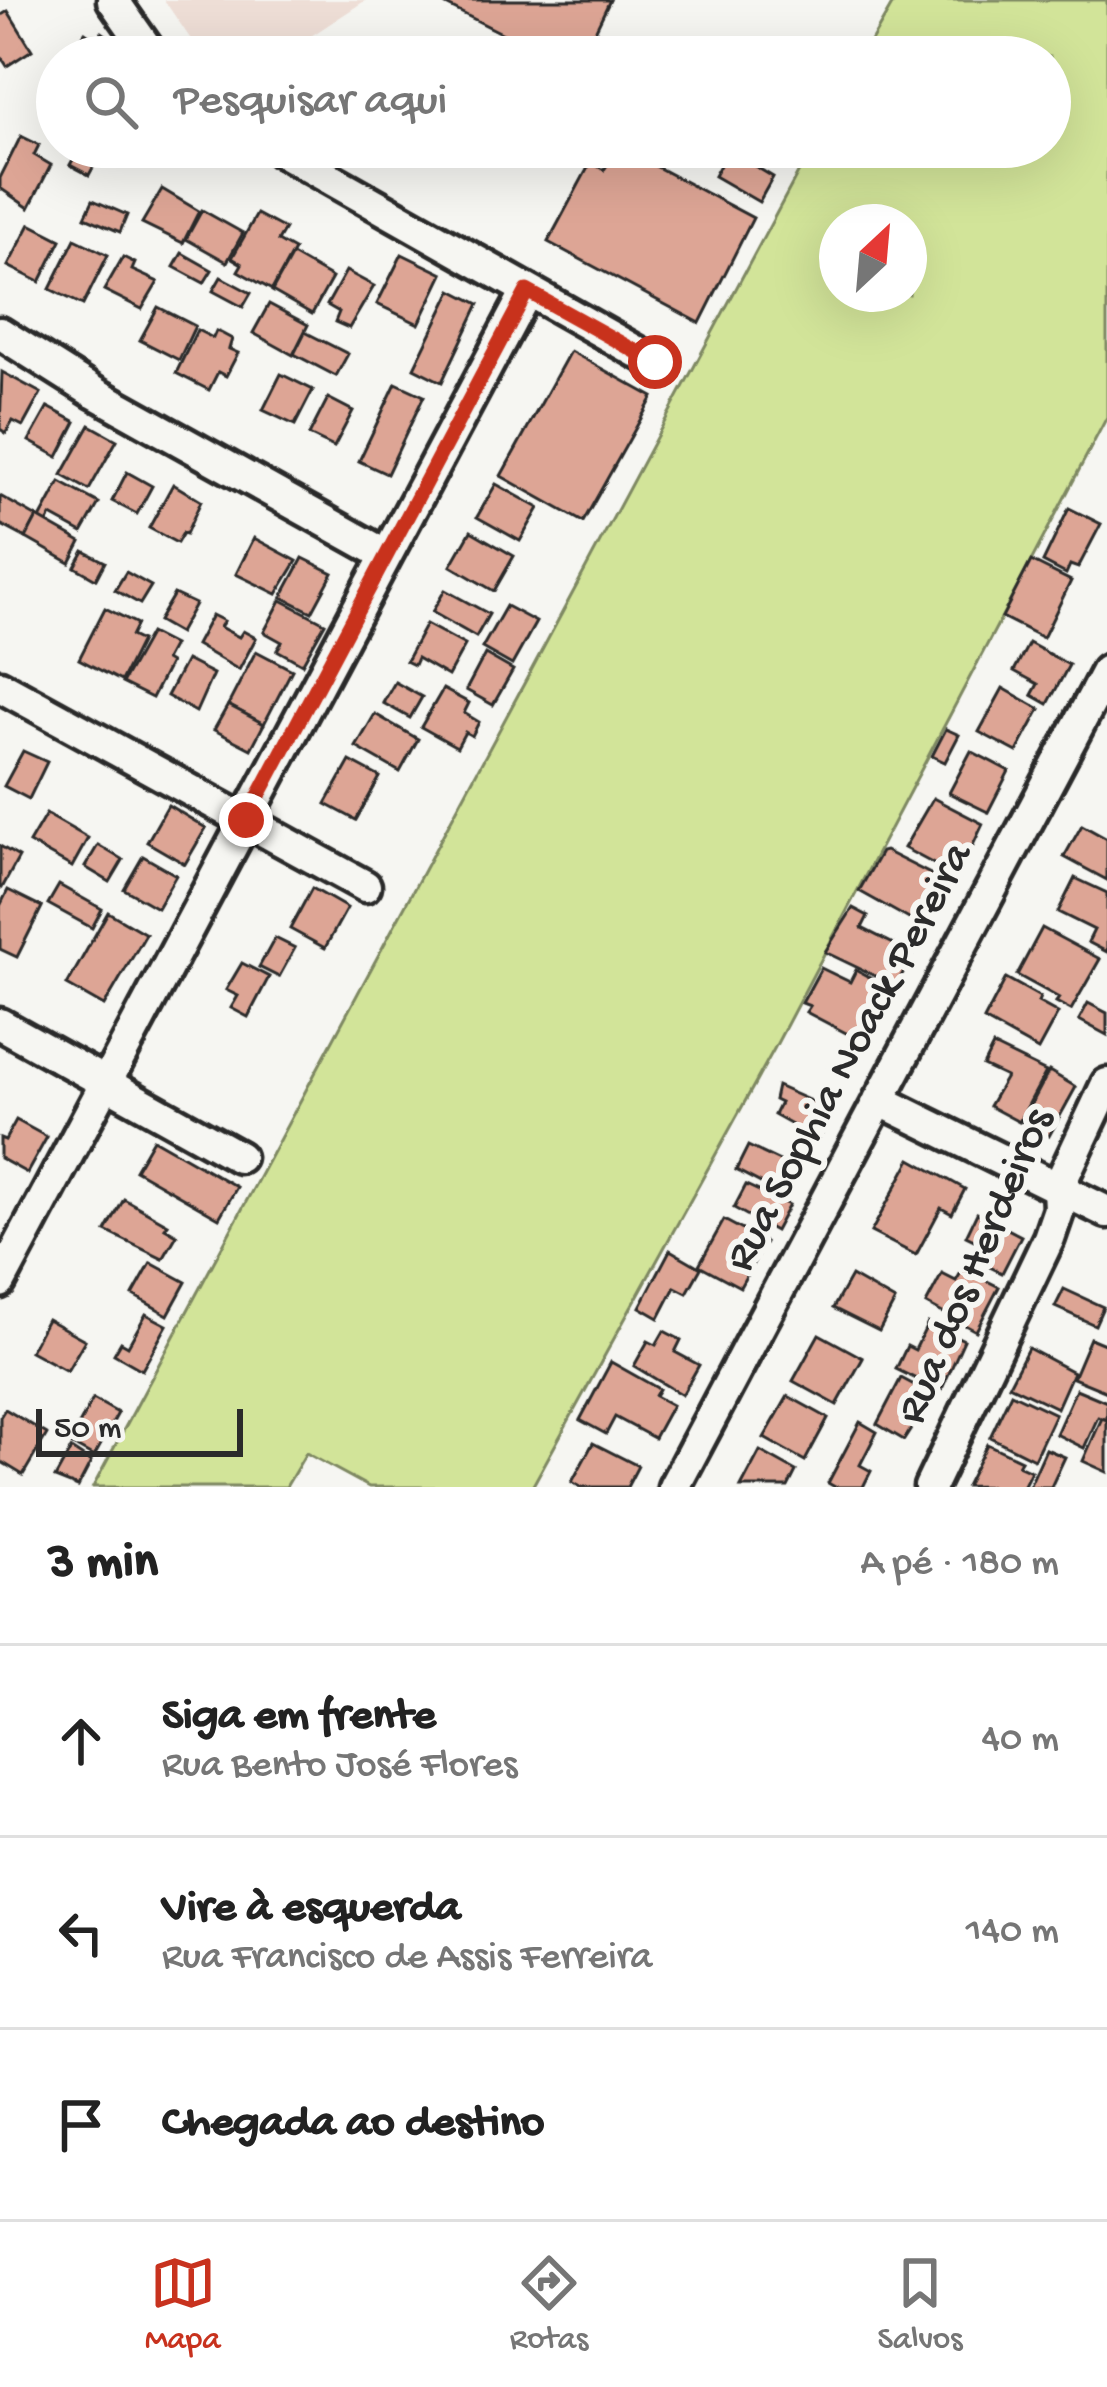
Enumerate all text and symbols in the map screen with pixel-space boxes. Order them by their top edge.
search box [36,36,1071,168]
icon: search [78,69,144,135]
text: Pesquisar aqui [174,76,447,129]
north arrow [819,204,927,312]
route start [628,335,682,389]
route end [219,793,273,847]
street label: Rua Sophia Noack Pereira [715,833,988,1281]
street label: Rua dos Herdeiros [887,1100,1068,1433]
scale bar [36,1403,243,1456]
text: 50 m [54,1411,121,1449]
text: 3 min [48,1535,158,1595]
text: A pé · 180 m [861,1542,1059,1588]
text: Siga em frente [162,1691,436,1744]
icon: ahead [48,1708,114,1774]
text: 40 m [981,1718,1059,1764]
text: Rua Bento José Flores [162,1744,517,1790]
text: Vire à esquerda [162,1883,461,1936]
icon: left [48,1900,114,1966]
text: 140 m [966,1910,1059,1956]
text: Rua Francisco de Assis Ferreira [162,1936,652,1982]
icon: arrive [48,2092,114,2158]
text: Chegada ao destino [162,2098,544,2151]
tab: Mapa [145,2250,220,2360]
tab: Rotas [510,2250,588,2360]
tab: Salvos [878,2250,962,2360]

